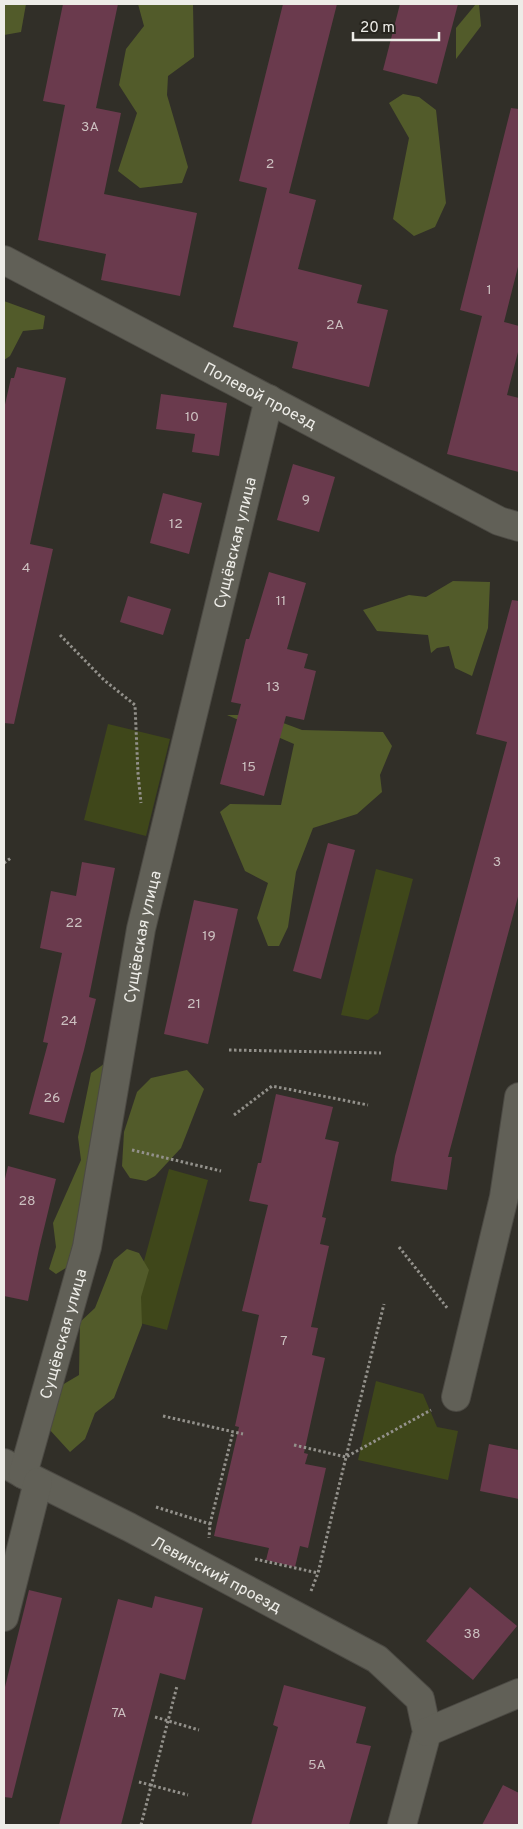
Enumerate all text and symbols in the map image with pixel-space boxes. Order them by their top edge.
scale bar [353,10,439,42]
text: 20 m [360,19,395,38]
house number: 3А [81,119,99,136]
house number: 2 [266,156,274,173]
house number: 1 [486,282,492,299]
house number: 2А [326,317,344,334]
street label: Полевой проезд [199,359,320,435]
house number: 10 [185,409,199,426]
street label: Сущёвская улица [211,475,262,611]
house number: 9 [302,492,310,509]
house number: 12 [169,516,183,533]
house number: 4 [22,560,30,577]
house number: 11 [276,593,286,610]
house number: 13 [266,679,280,696]
house number: 15 [242,759,256,776]
house number: 3 [493,854,501,871]
street label: Сущёвская улица [121,869,167,1005]
house number: 22 [65,915,83,932]
house number: 19 [202,928,216,945]
house number: 21 [187,996,201,1013]
house number: 24 [60,1013,78,1030]
house number: 26 [44,1090,60,1107]
house number: 28 [18,1193,36,1210]
street label: Сущёвская улица [37,1267,92,1402]
house number: 7 [280,1333,288,1350]
street label: Левинский проезд [147,1533,284,1618]
house number: 38 [464,1626,480,1643]
house number: 7А [111,1705,127,1722]
house number: 5А [308,1757,326,1774]

